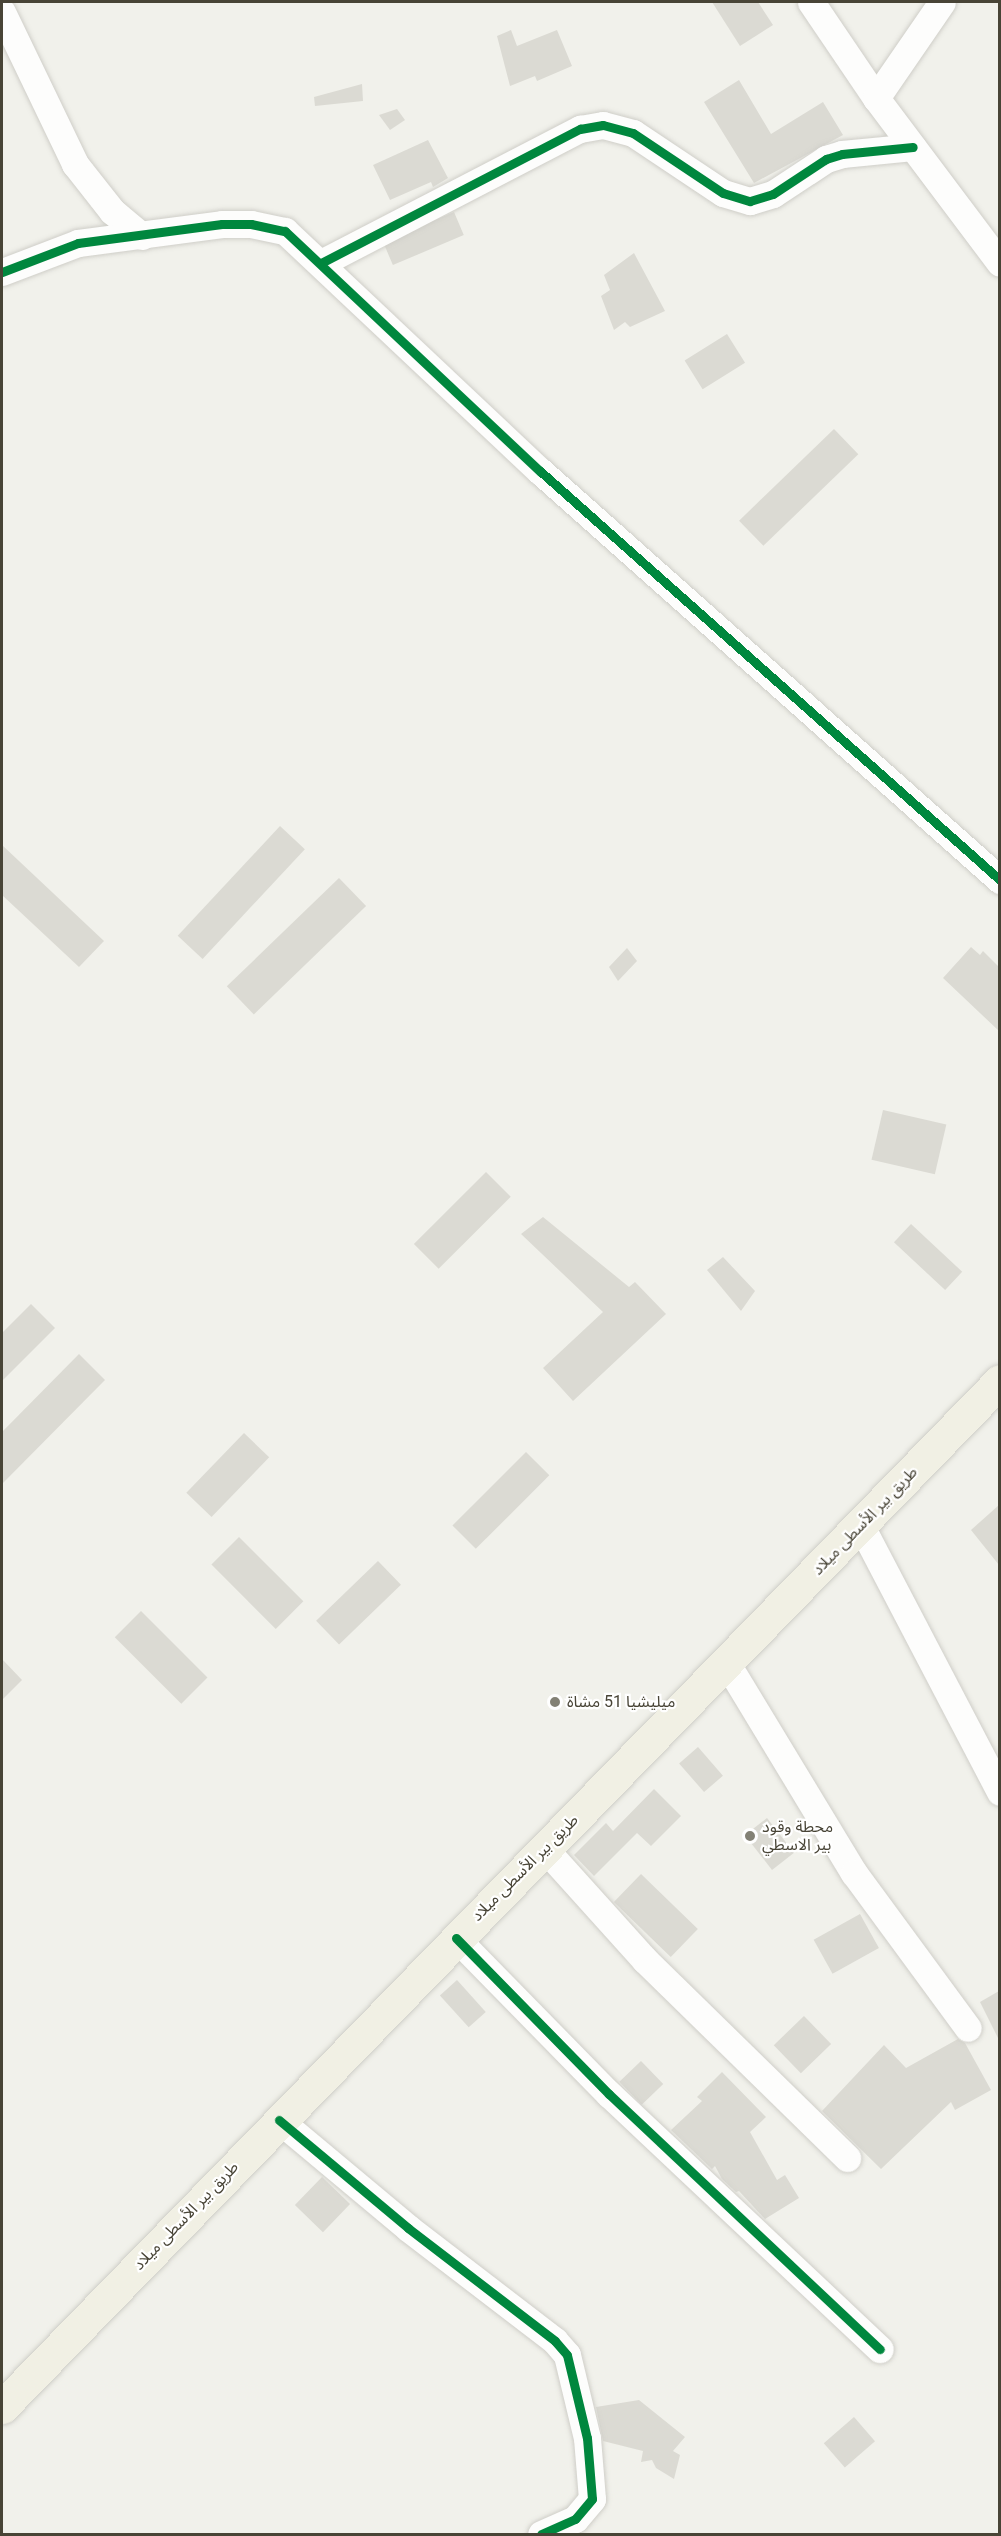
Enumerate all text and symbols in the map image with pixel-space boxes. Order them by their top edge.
street label: طريق بير الأسطى ميلاد [808,1463,922,1579]
place label: ميليشيا 51 مشاة [567,1692,675,1712]
marker: ميليشيا 51 مشاة [548,1695,562,1709]
street label: طريق بير الأسطى ميلاد [468,1811,582,1925]
place label: محطة وقود بير الاسطي [762,1817,833,1855]
marker: محطة وقود بير الاسطي [743,1829,757,1843]
street label: طريق بير الأسطى ميلاد [129,2158,243,2274]

